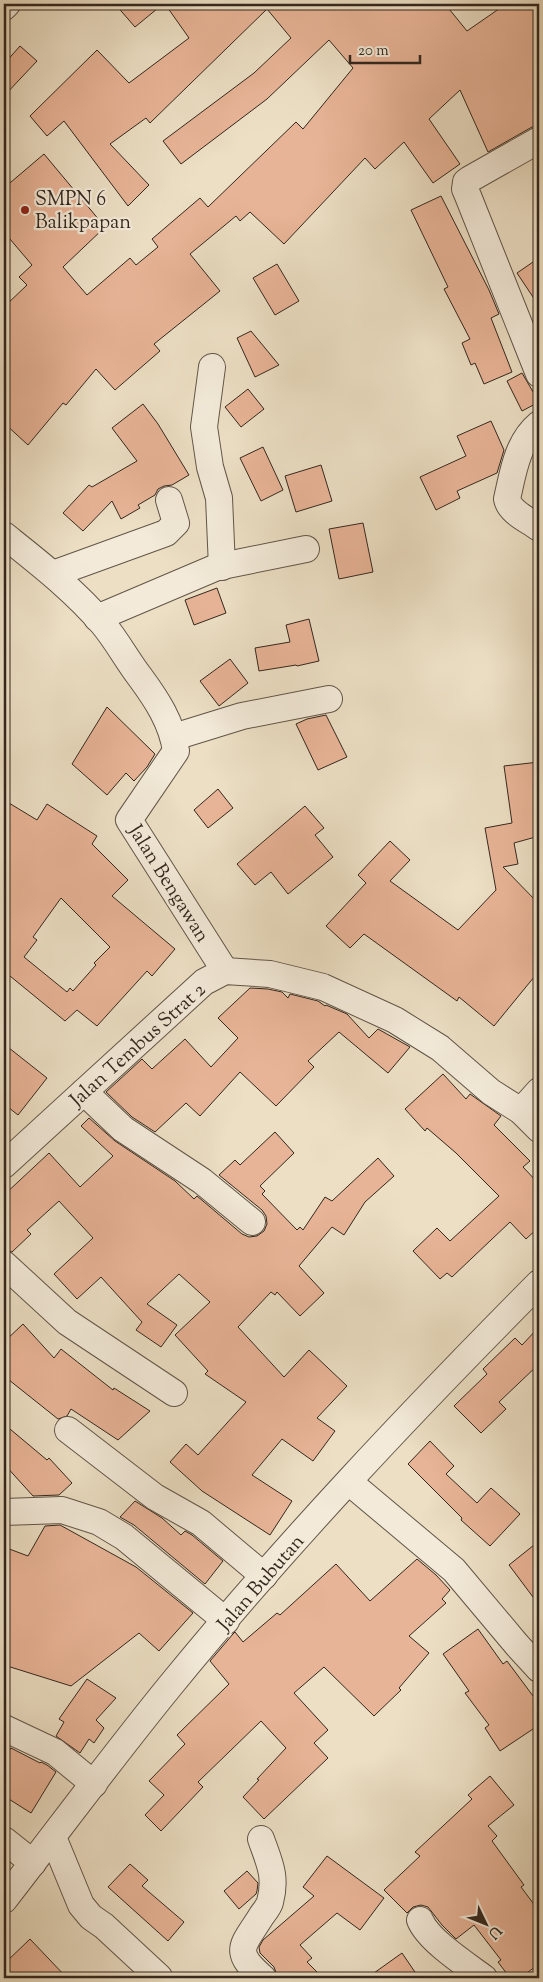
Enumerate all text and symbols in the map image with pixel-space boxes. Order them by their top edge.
scale bar [350,32,420,64]
text: 20 m [358,41,389,62]
place label: SMPN 6 Balikpapan [35,186,131,238]
marker: SMPN 6 Balikpapan [19,204,31,216]
street label: Jalan Bengawan [120,819,216,949]
street label: Jalan Tembus Strat 2 [64,977,213,1116]
street label: Jalan Bubutan [211,1529,312,1639]
north arrow [460,1900,510,1950]
text: U [482,1921,505,1943]

